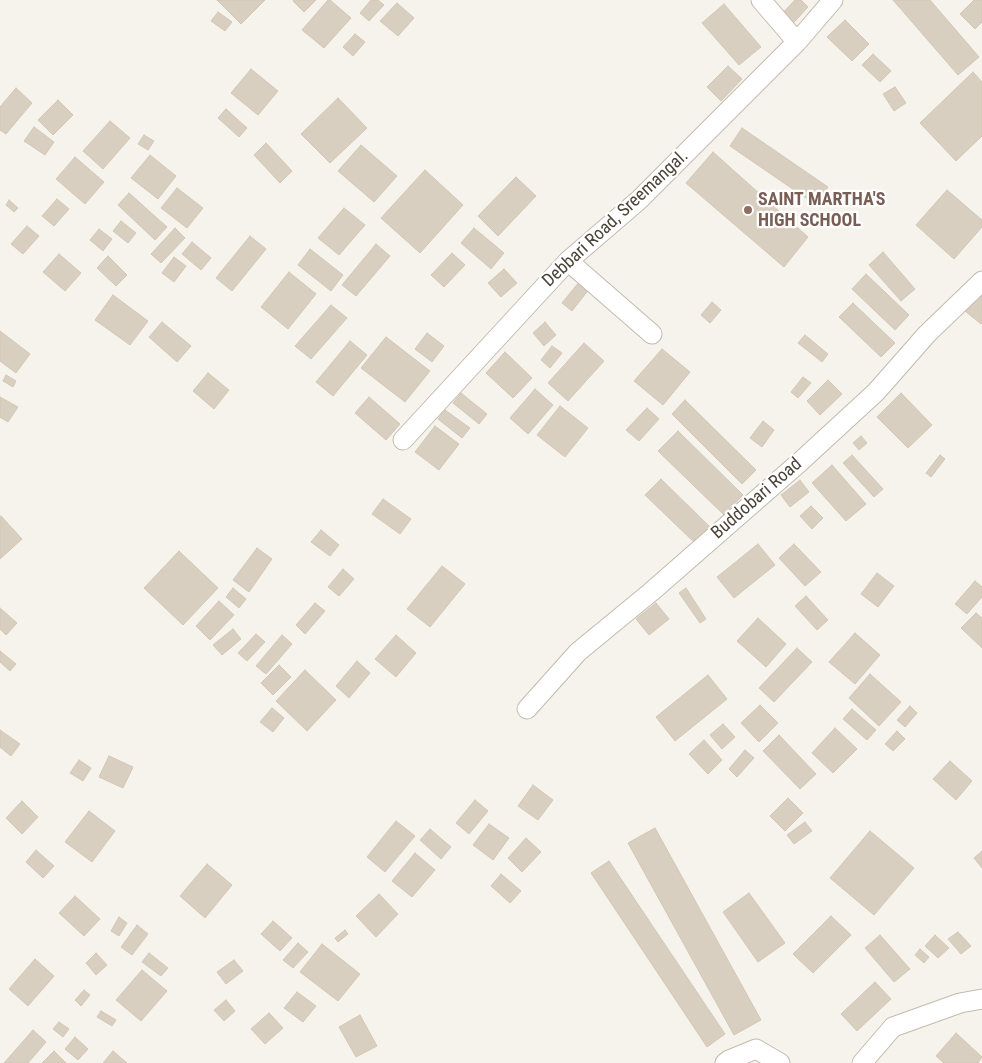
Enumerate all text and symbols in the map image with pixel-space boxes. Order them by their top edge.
street label: Debbari Road, Sreemangal. [539,146,693,292]
place label: SAINT MARTHA'S HIGH SCHOOL [758,189,885,232]
marker: SAINT MARTHA'S HIGH SCHOOL [742,204,754,216]
street label: Buddobari Road [707,454,807,544]

